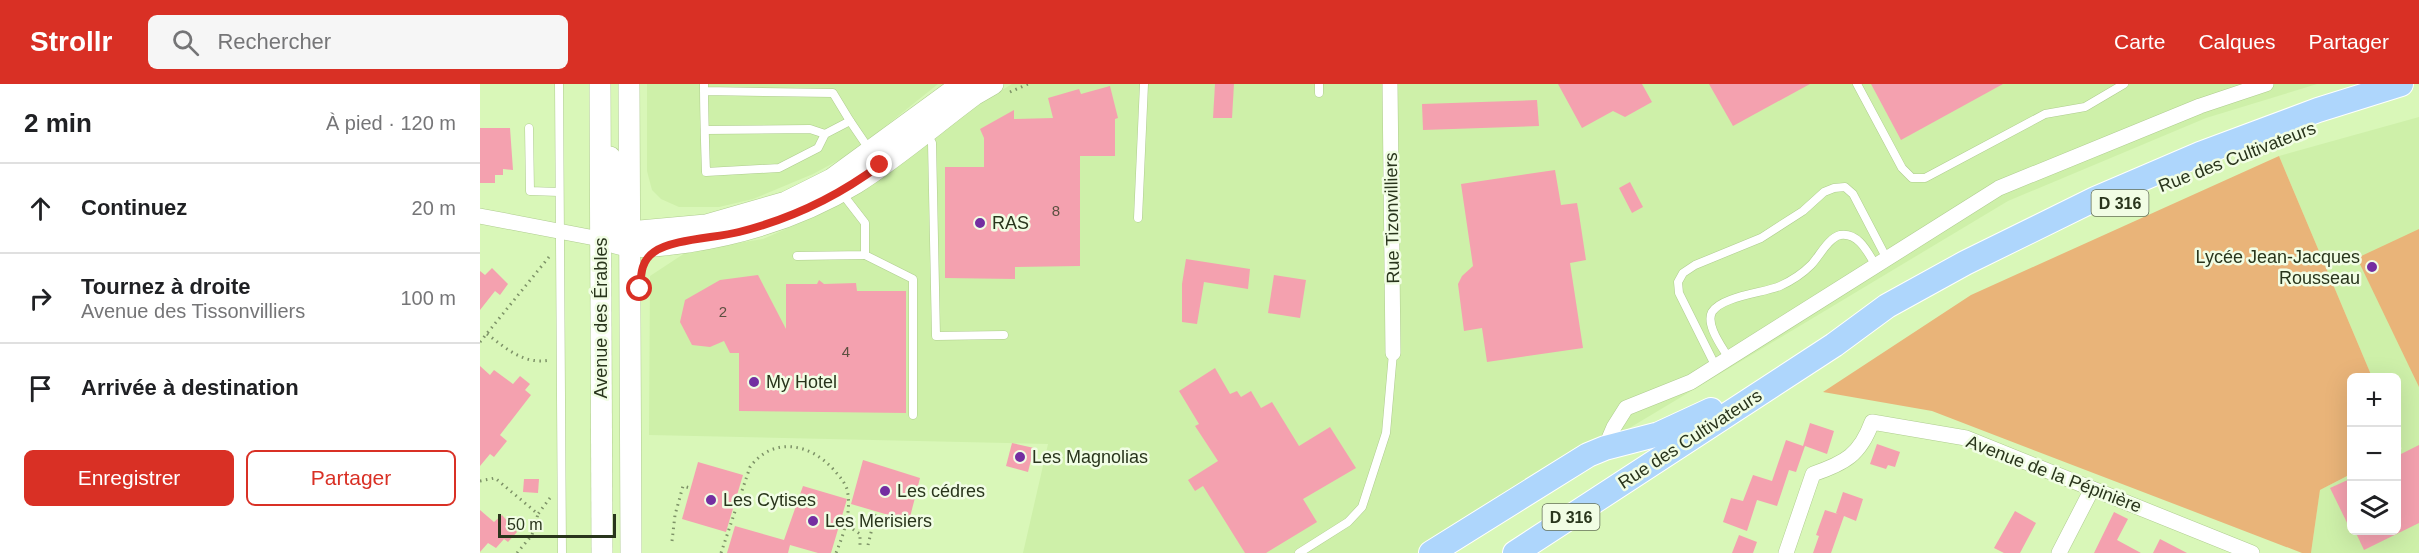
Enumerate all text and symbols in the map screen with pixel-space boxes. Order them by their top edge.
search box [148,15,568,69]
text: Strollr [30,26,112,57]
icon: search [169,26,202,59]
text: Rechercher [217,29,331,54]
text: Carte [2114,30,2165,53]
text: Calques [2198,30,2275,53]
text: Partager [2308,30,2389,53]
text: 2 min [24,108,92,138]
text: À pied · 120 m [326,112,456,134]
street label: Rue des Cultivateurs [2155,118,2319,196]
route end [866,151,892,177]
street label: Rue Tizonvilliers [1381,152,1403,284]
road number: D 316 [2092,190,2148,216]
icon: ahead [24,192,57,225]
text: Continuez [81,195,187,220]
text: 20 m [412,197,456,219]
house number: 8 [1052,202,1060,219]
place label: RAS [992,213,1029,233]
marker: RAS [973,216,987,230]
street label: Avenue des Érables [591,238,611,398]
place label: Lycée Jean-Jacques Rousseau [2196,247,2360,288]
marker: Lycée Jean-Jacques Rousseau [2365,260,2379,274]
text: Tournez à droite [81,274,251,299]
route start [626,275,652,301]
icon: right [24,282,57,315]
text: 100 m [400,287,456,309]
text: Avenue des Tissonvilliers [81,300,305,322]
house number: 2 [719,303,727,320]
house number: 4 [842,343,850,360]
icon: arrive [24,372,57,405]
place label: My Hotel [766,372,837,392]
map controls [2347,373,2401,535]
button: + [2347,373,2401,427]
text: Arrivée à destination [81,375,299,400]
marker: My Hotel [747,375,761,389]
street label: Rue des Cultivateurs [1614,385,1766,493]
button: − [2347,427,2401,481]
street label: Avenue de la Pépinière [1964,431,2144,517]
place label: Les Magnolias [1032,447,1148,467]
button: Enregistrer [24,450,234,506]
button: Partager [246,450,456,506]
marker: Les Magnolias [1013,450,1027,464]
place label: Les cédres [897,481,985,501]
button: layers [2347,481,2401,535]
marker: Les cédres [878,484,892,498]
place label: Les Cytises [723,490,816,510]
marker: Les Cytises [704,493,718,507]
road number: D 316 [1542,504,1600,530]
scale bar [498,511,616,538]
place label: Les Merisiers [825,511,932,531]
marker: Les Merisiers [806,514,820,528]
text: 50 m [507,516,543,533]

